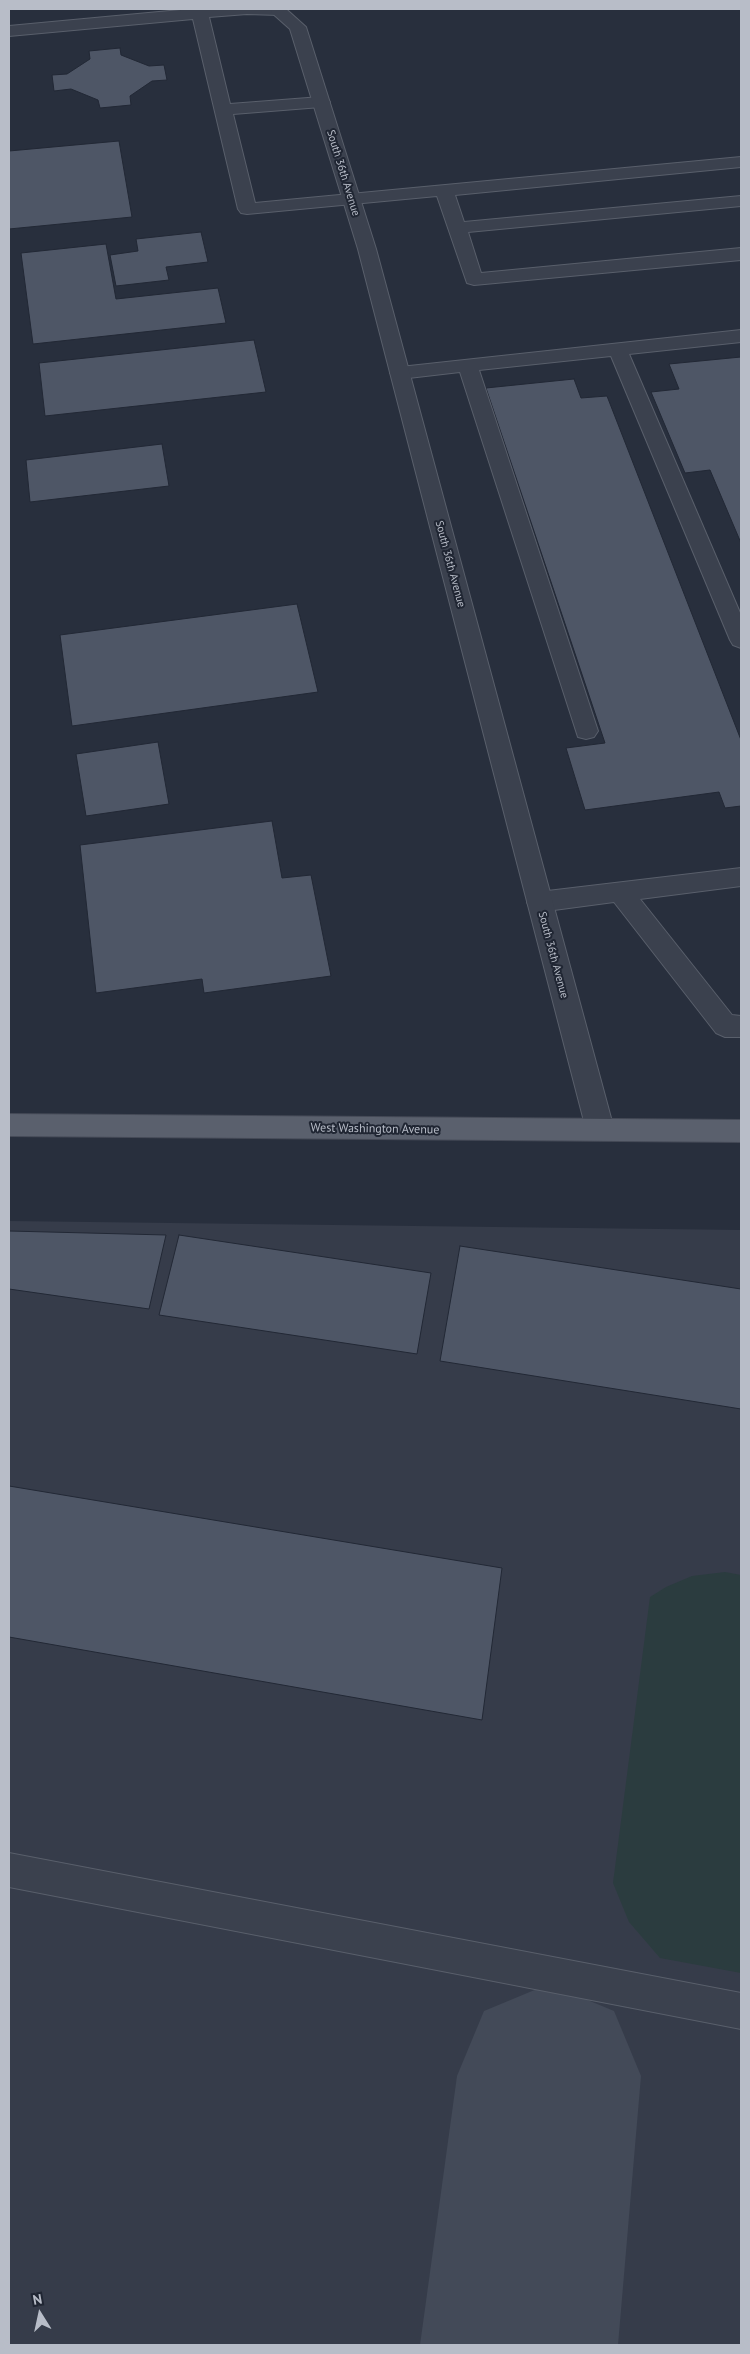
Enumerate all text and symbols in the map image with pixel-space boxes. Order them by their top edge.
street label: South 36th Avenue [324,128,362,218]
street label: South 36th Avenue [432,519,468,609]
street label: South 36th Avenue [535,910,571,1000]
street label: West Washington Avenue [311,1121,439,1137]
north arrow [15,2289,65,2339]
text: N [31,2290,43,2309]

